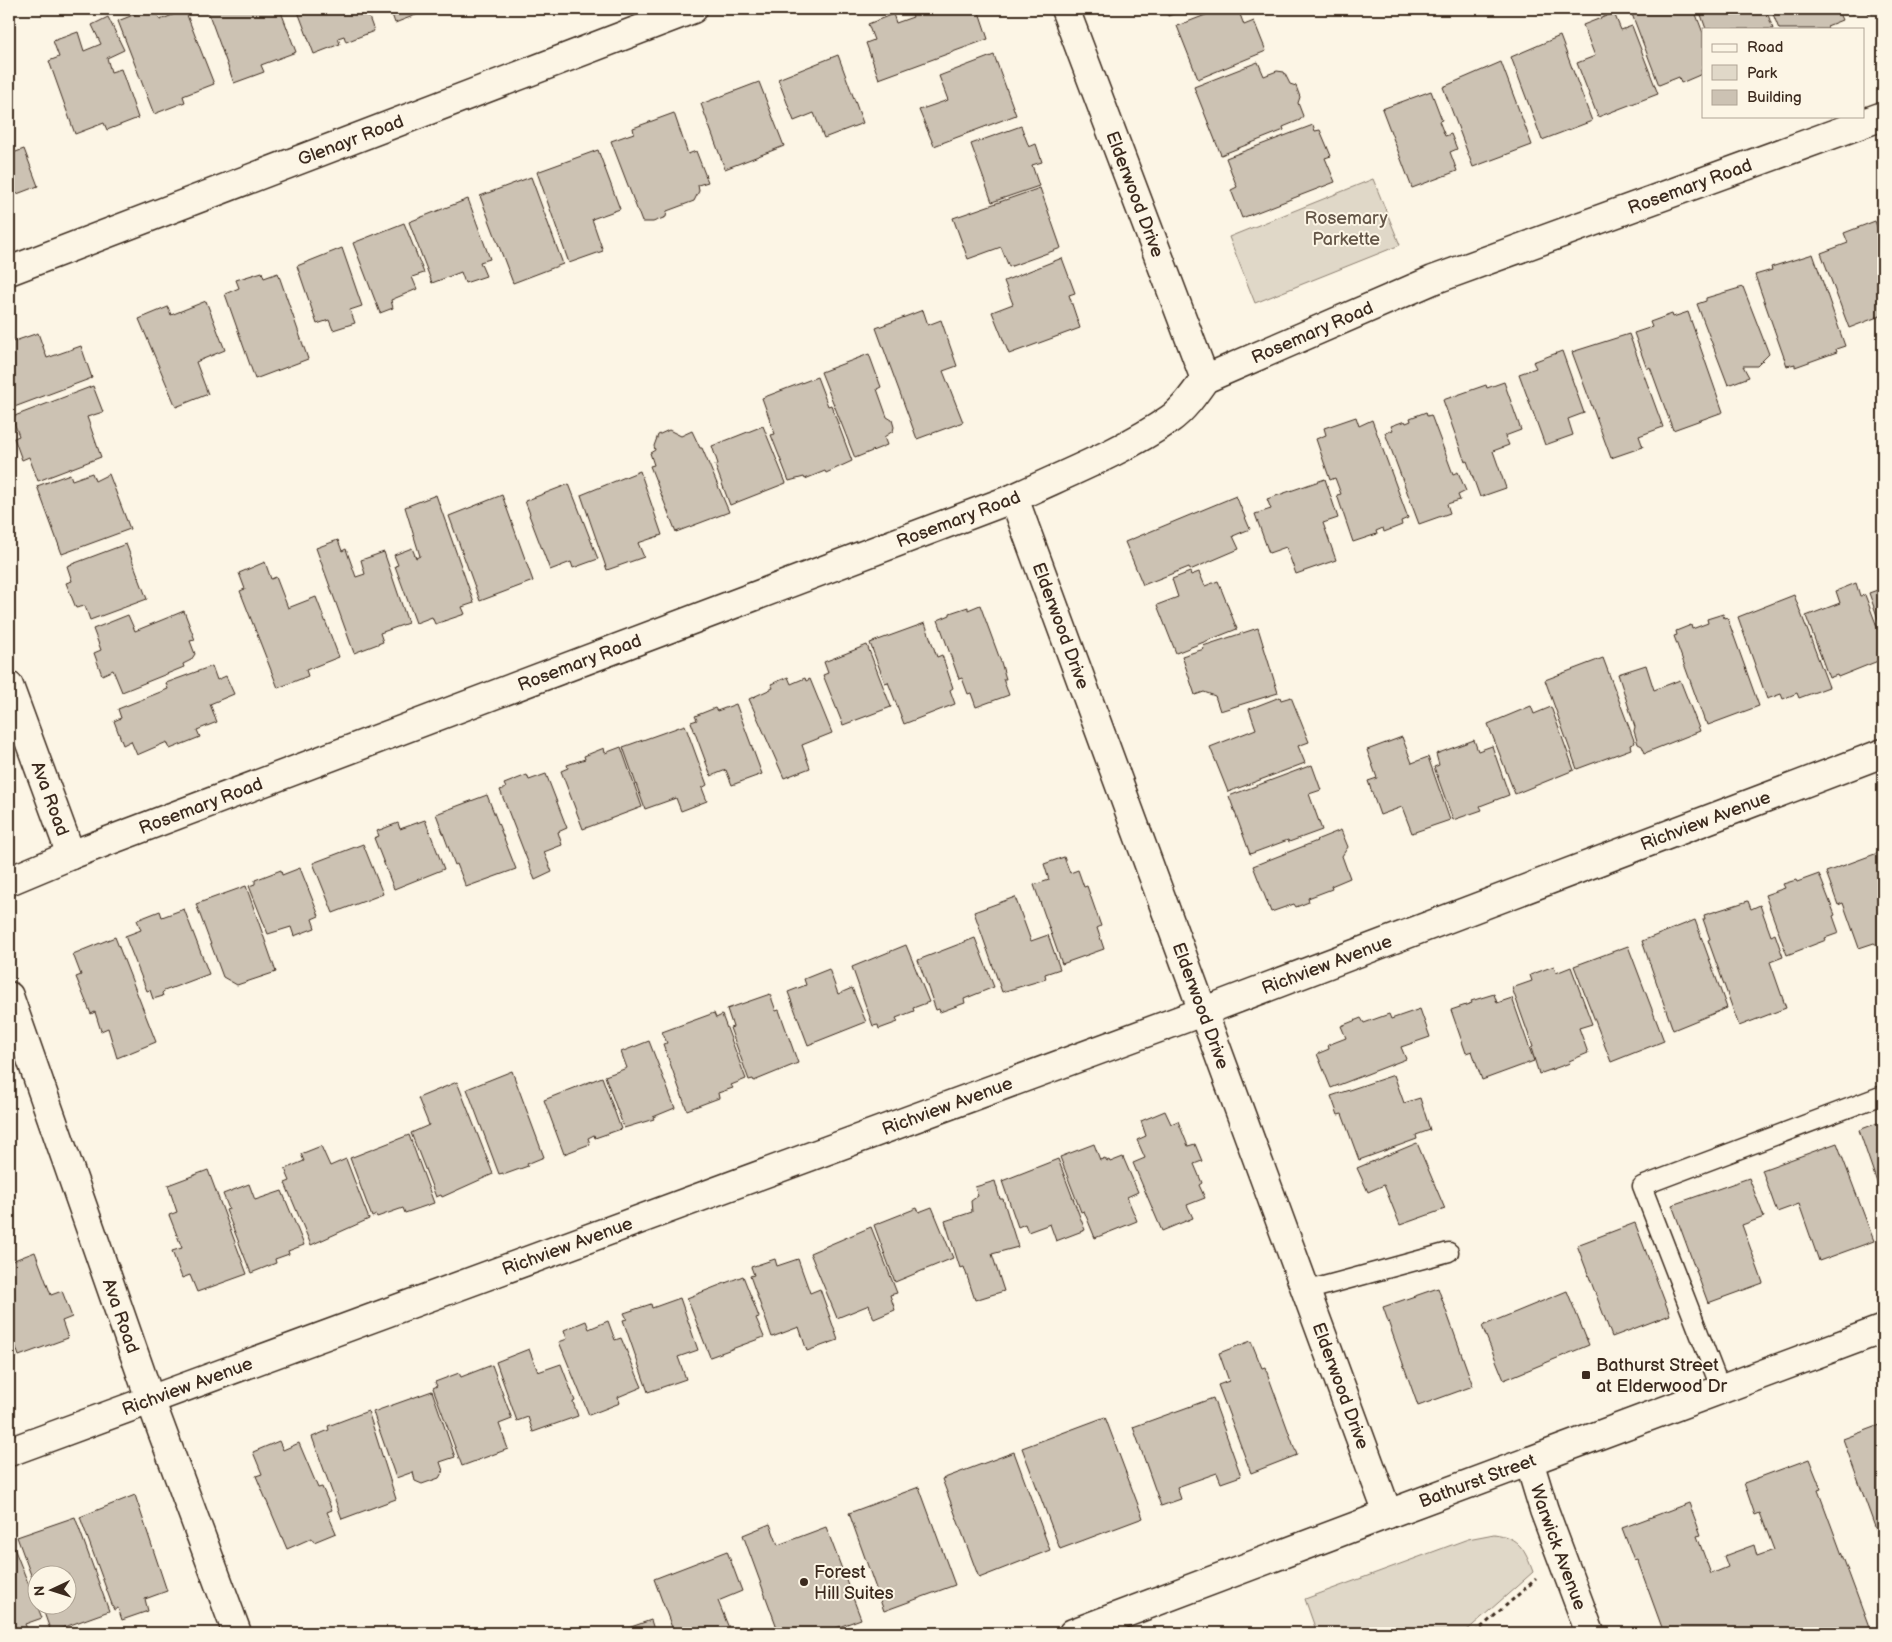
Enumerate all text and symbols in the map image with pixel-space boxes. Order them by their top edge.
legend [1702,28,1864,118]
text: Road [1747,38,1783,57]
text: Park [1747,64,1778,83]
text: Building [1747,88,1802,107]
street label: Glenayr Road [295,110,407,170]
street label: Elderwood Drive [1102,128,1169,261]
street label: Rosemary Road [1625,154,1755,219]
park label: Rosemary Parkette [1304,208,1388,250]
street label: Rosemary Road [1248,297,1376,368]
street label: Rosemary Road [894,486,1024,552]
street label: Elderwood Drive [1028,559,1094,692]
street label: Rosemary Road [515,630,644,695]
street label: Ava Road [27,759,74,839]
street label: Rosemary Road [136,773,266,839]
street label: Richview Avenue [1637,786,1774,855]
street label: Richview Avenue [1259,930,1395,999]
street label: Elderwood Drive [1168,940,1234,1072]
street label: Richview Avenue [879,1072,1016,1140]
street label: Richview Avenue [499,1212,636,1280]
street label: Ava Road [98,1276,144,1356]
street label: Elderwood Drive [1308,1320,1374,1452]
street label: Richview Avenue [119,1352,256,1420]
place label: Bathurst Street at Elderwood Dr [1596,1355,1728,1397]
marker: Bathurst Street at Elderwood Dr [1580,1369,1592,1381]
street label: Bathurst Street [1416,1449,1539,1512]
street label: Warwick Avenue [1526,1482,1591,1613]
place label: Forest Hill Suites [814,1562,894,1604]
north arrow [28,1564,78,1614]
marker: Forest Hill Suites [798,1576,810,1588]
text: N [31,1585,48,1597]

